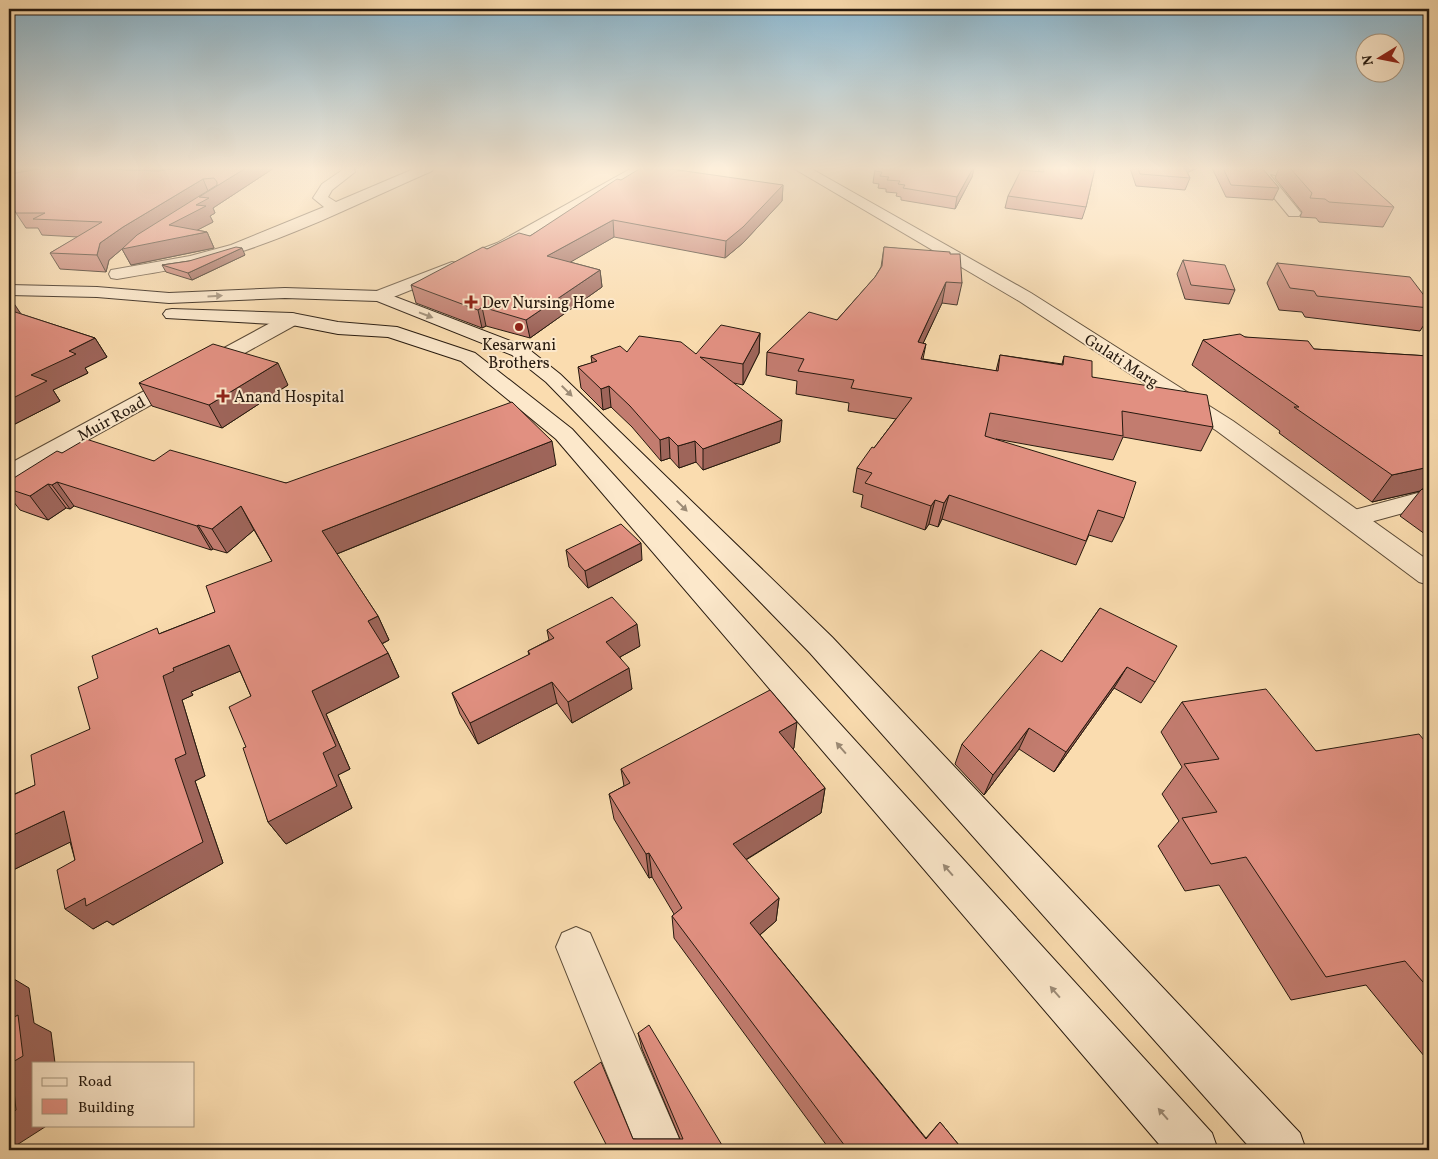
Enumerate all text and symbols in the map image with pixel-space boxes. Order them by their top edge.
north arrow [1356,32,1406,82]
text: N [1358,53,1379,67]
one-way arrow [207,292,223,300]
place label: Dev Nursing Home [482,293,615,315]
marker: Dev Nursing Home [464,295,478,309]
one-way arrow [419,311,433,319]
marker: Kesarwani Brothers [513,321,525,333]
street label: Gulati Marg [1079,329,1162,394]
place label: Kesarwani Brothers [482,335,556,375]
one-way arrow [561,385,573,397]
place label: Anand Hospital [234,387,345,409]
marker: Anand Hospital [216,389,230,403]
street label: Muir Road [74,392,150,447]
one-way arrow [676,500,688,512]
one-way arrow [835,741,846,754]
one-way arrow [942,864,954,876]
one-way arrow [1050,985,1061,998]
legend [32,1062,195,1126]
text: Road [78,1072,112,1093]
text: Building [78,1098,135,1119]
one-way arrow [1157,1108,1169,1120]

